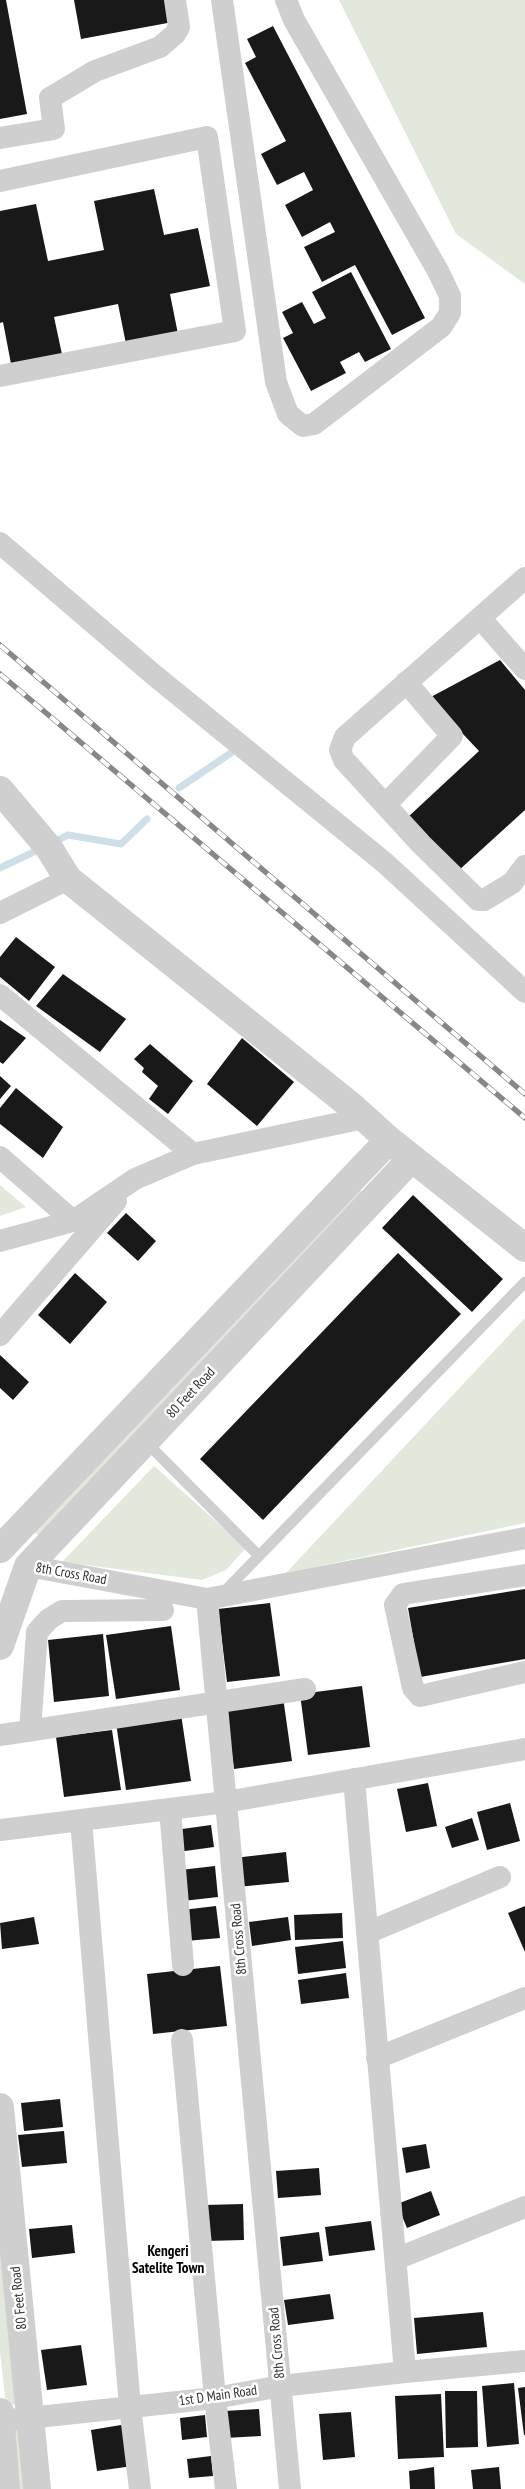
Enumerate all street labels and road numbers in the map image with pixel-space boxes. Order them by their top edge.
street label: 80 Feet Road [163,1364,219,1422]
street label: 8th Cross Road [34,1560,108,1588]
street label: 8th Cross Road [228,1903,250,1975]
street label: 80 Feet Road [7,2266,31,2330]
street label: 8th Cross Road [266,2307,288,2379]
street label: 1st D Main Road [178,2382,258,2410]

